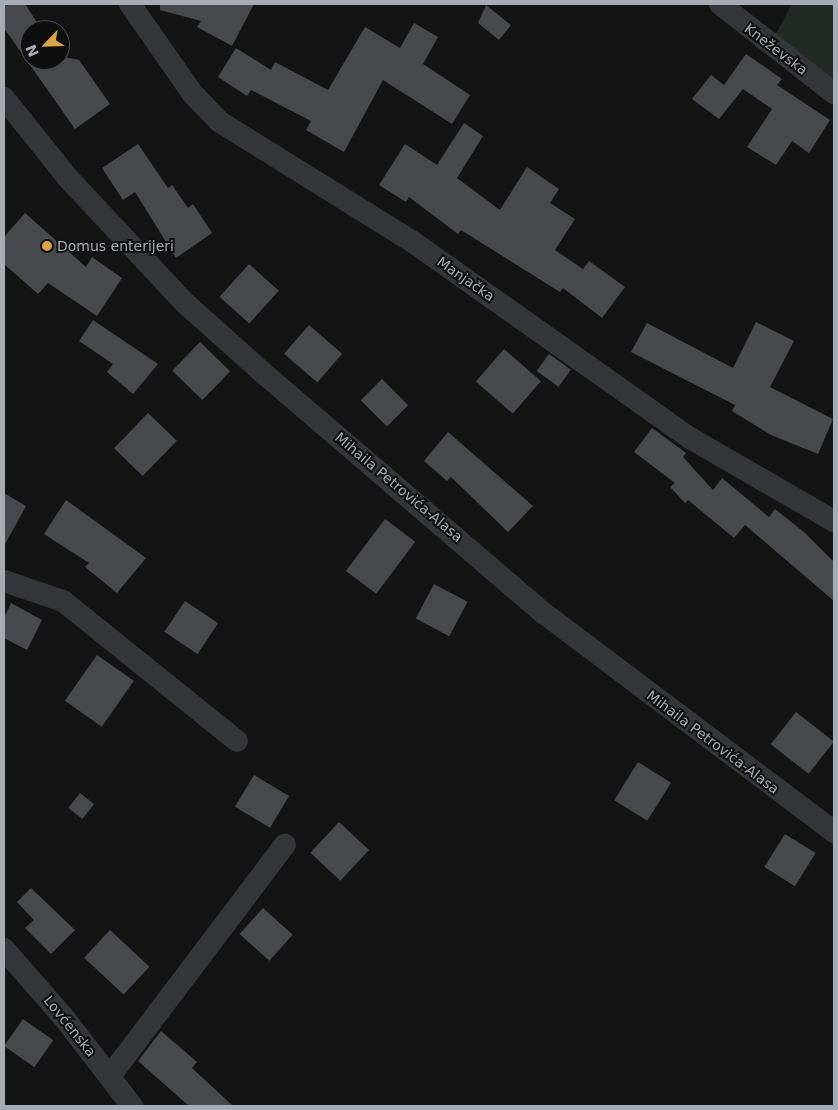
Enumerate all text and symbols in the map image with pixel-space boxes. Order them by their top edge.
north arrow [20,20,70,70]
street label: Kneževska [741,20,811,78]
text: N [23,42,42,59]
place label: Domus enterijeri [57,238,174,254]
marker: Domus enterijeri [41,240,53,252]
street label: Manjačka [434,253,498,305]
street label: Mihaila Petrovića-Alasa [332,429,466,545]
street label: Mihaila Petrovića-Alasa [643,687,783,797]
street label: Lovćenska [40,992,100,1060]

